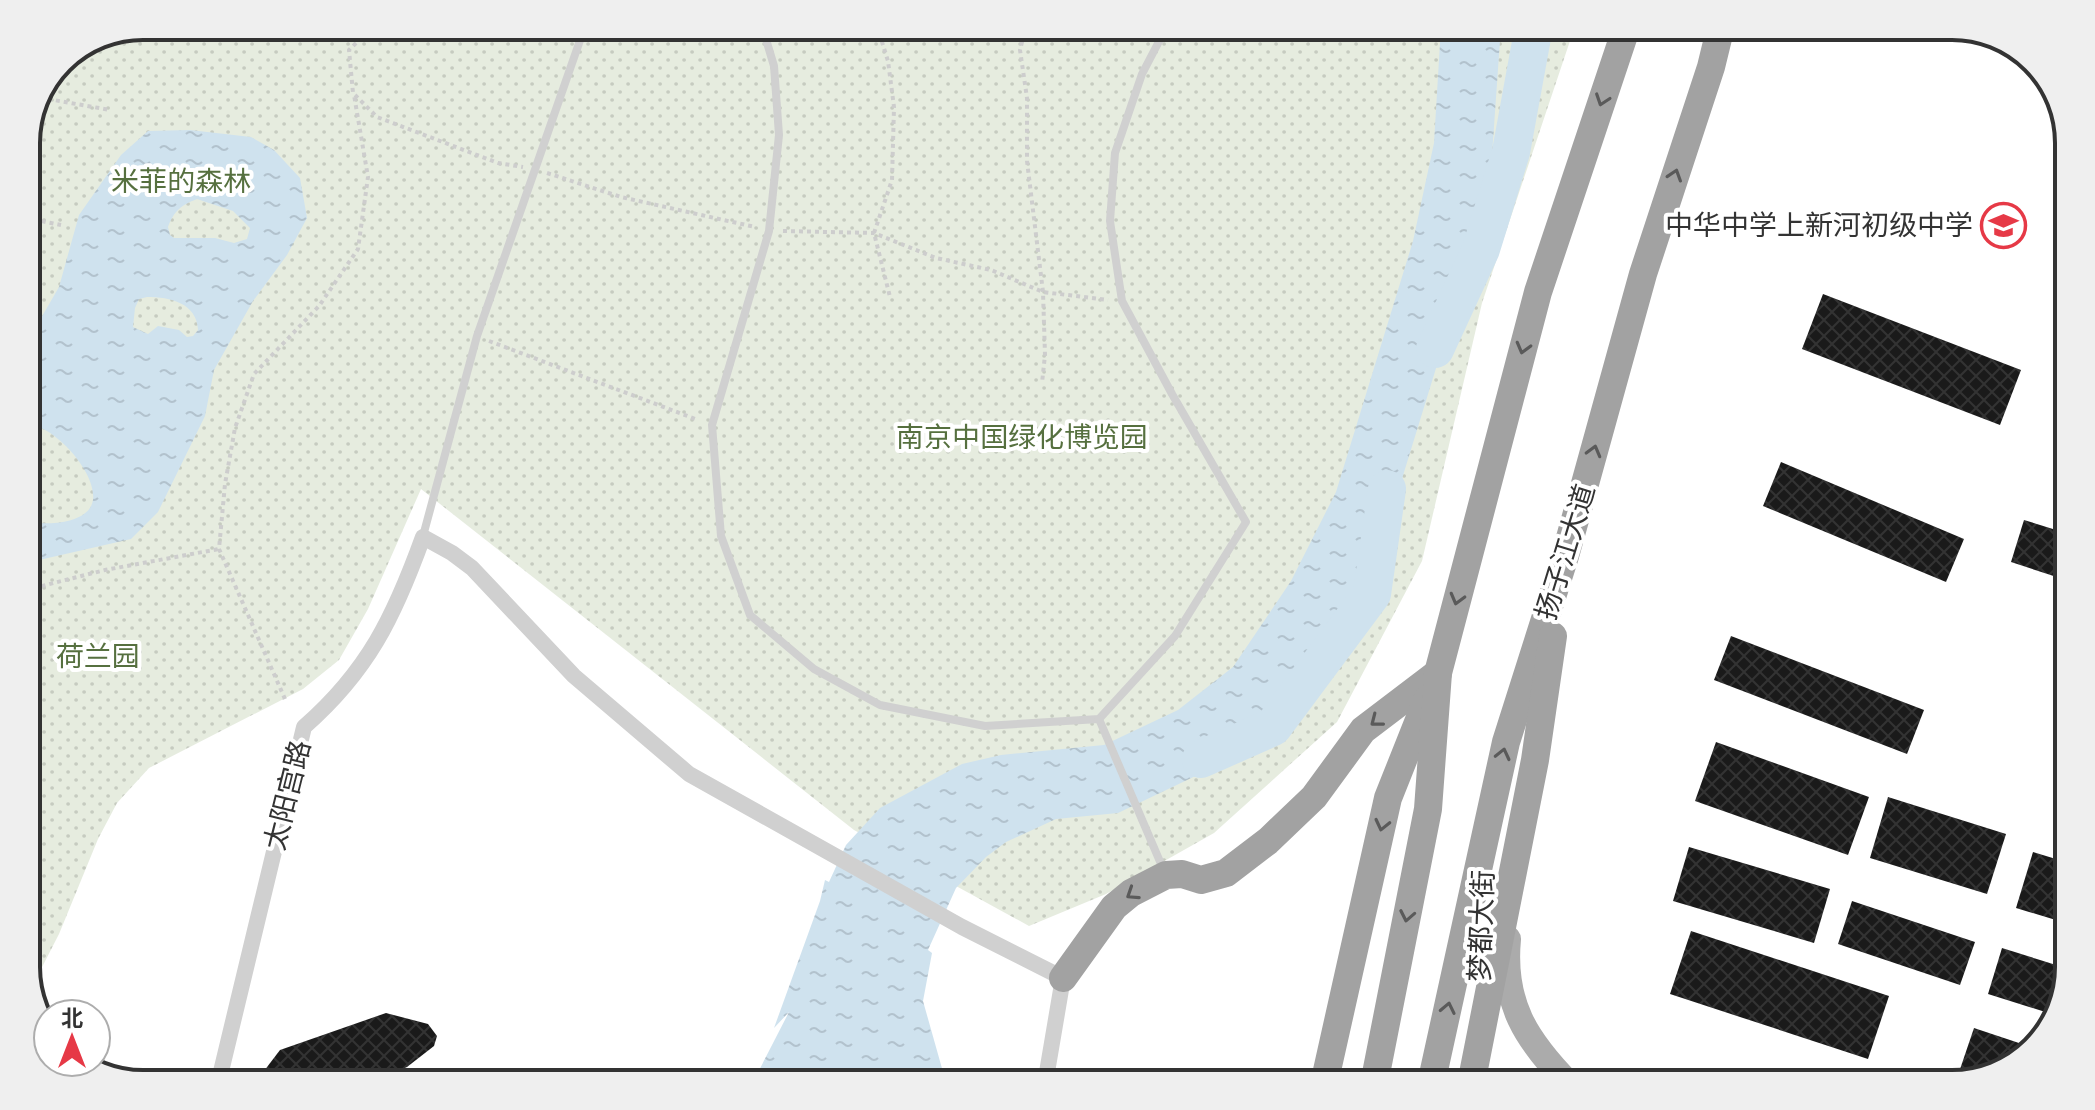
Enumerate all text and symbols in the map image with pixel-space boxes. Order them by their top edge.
one-way arrow [1596,92,1612,106]
park label: 米菲的森林 [111,164,251,198]
one-way arrow [1666,169,1682,183]
school or university icon: 中华中学上新河初级中学 [1980,201,2028,249]
place label: 中华中学上新河初级中学 [1665,208,1973,242]
one-way arrow [1516,340,1533,354]
park label: 南京中国绿化博览园 [896,420,1148,454]
one-way arrow [1585,445,1601,459]
street label: 扬子江大道 [1528,480,1602,624]
one-way arrow [1450,592,1467,605]
park label: 荷兰园 [56,639,140,673]
one-way arrow [1370,711,1385,725]
street label: 太阳宫路 [257,737,317,853]
one-way arrow [1494,747,1511,761]
one-way arrow [1374,817,1391,831]
street label: 梦都大街 [1462,869,1500,983]
one-way arrow [1127,885,1141,900]
one-way arrow [1399,910,1416,923]
north arrow [32,998,112,1078]
one-way arrow [1439,1001,1456,1015]
text: 北 [61,1005,83,1032]

